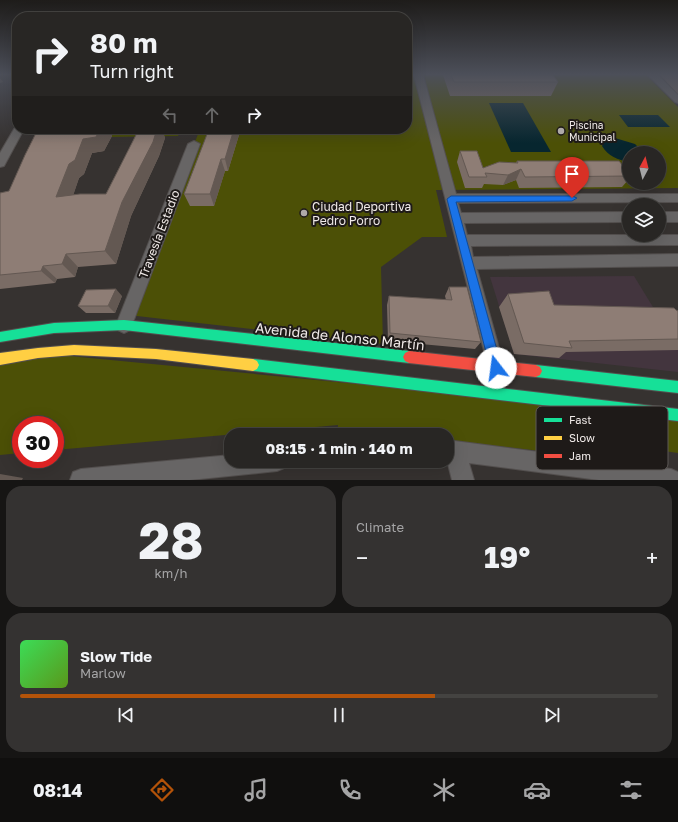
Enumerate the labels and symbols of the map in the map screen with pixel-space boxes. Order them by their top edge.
place label: Piscina Municipal [569,119,616,143]
marker: Piscina Municipal [556,126,566,136]
north arrow [622,146,666,190]
pin [555,157,589,198]
street label: Travesía Estadio [135,188,183,280]
place label: Ciudad Deportiva Pedro Porro [312,199,411,228]
marker: Ciudad Deportiva Pedro Porro [299,208,309,218]
street label: Avenida de Alonso Martín [254,319,426,353]
position arrow [475,347,517,389]
legend [536,406,668,470]
text: Fast [569,413,592,426]
speed limit sign: 30 [12,416,64,468]
text: Slow [569,431,595,444]
text: Jam [569,449,591,462]

